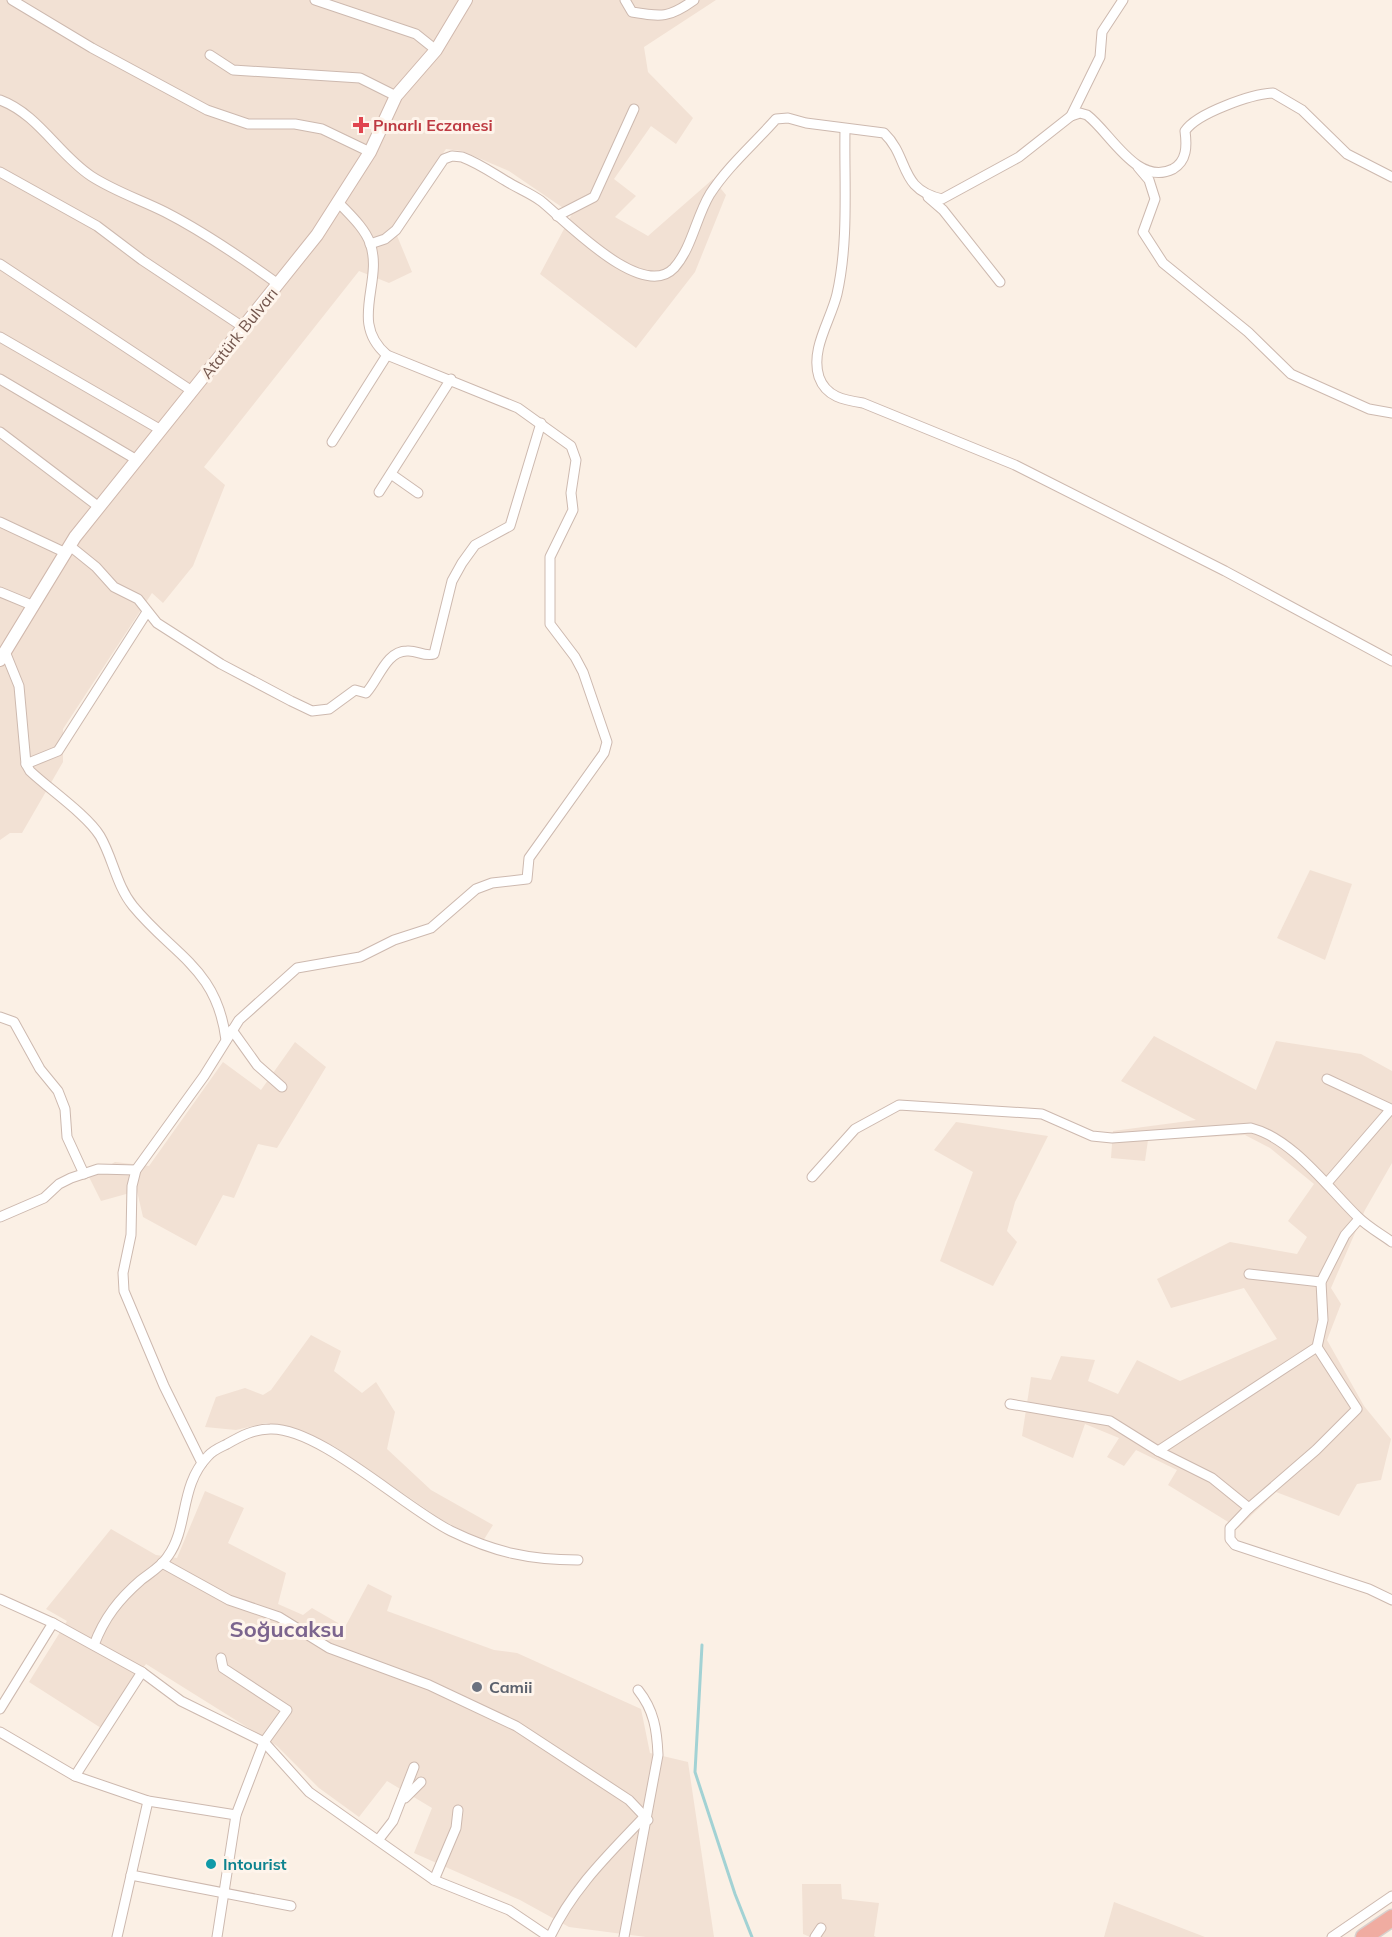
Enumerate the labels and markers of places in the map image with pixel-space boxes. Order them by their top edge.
place label: Pınarlı Eczanesi [373,115,493,135]
marker: Pınarlı Eczanesi [354,118,368,132]
place label: Camii [489,1677,532,1697]
marker: Camii [470,1680,484,1694]
place label: Intourist [223,1854,287,1874]
marker: Intourist [204,1857,218,1871]

